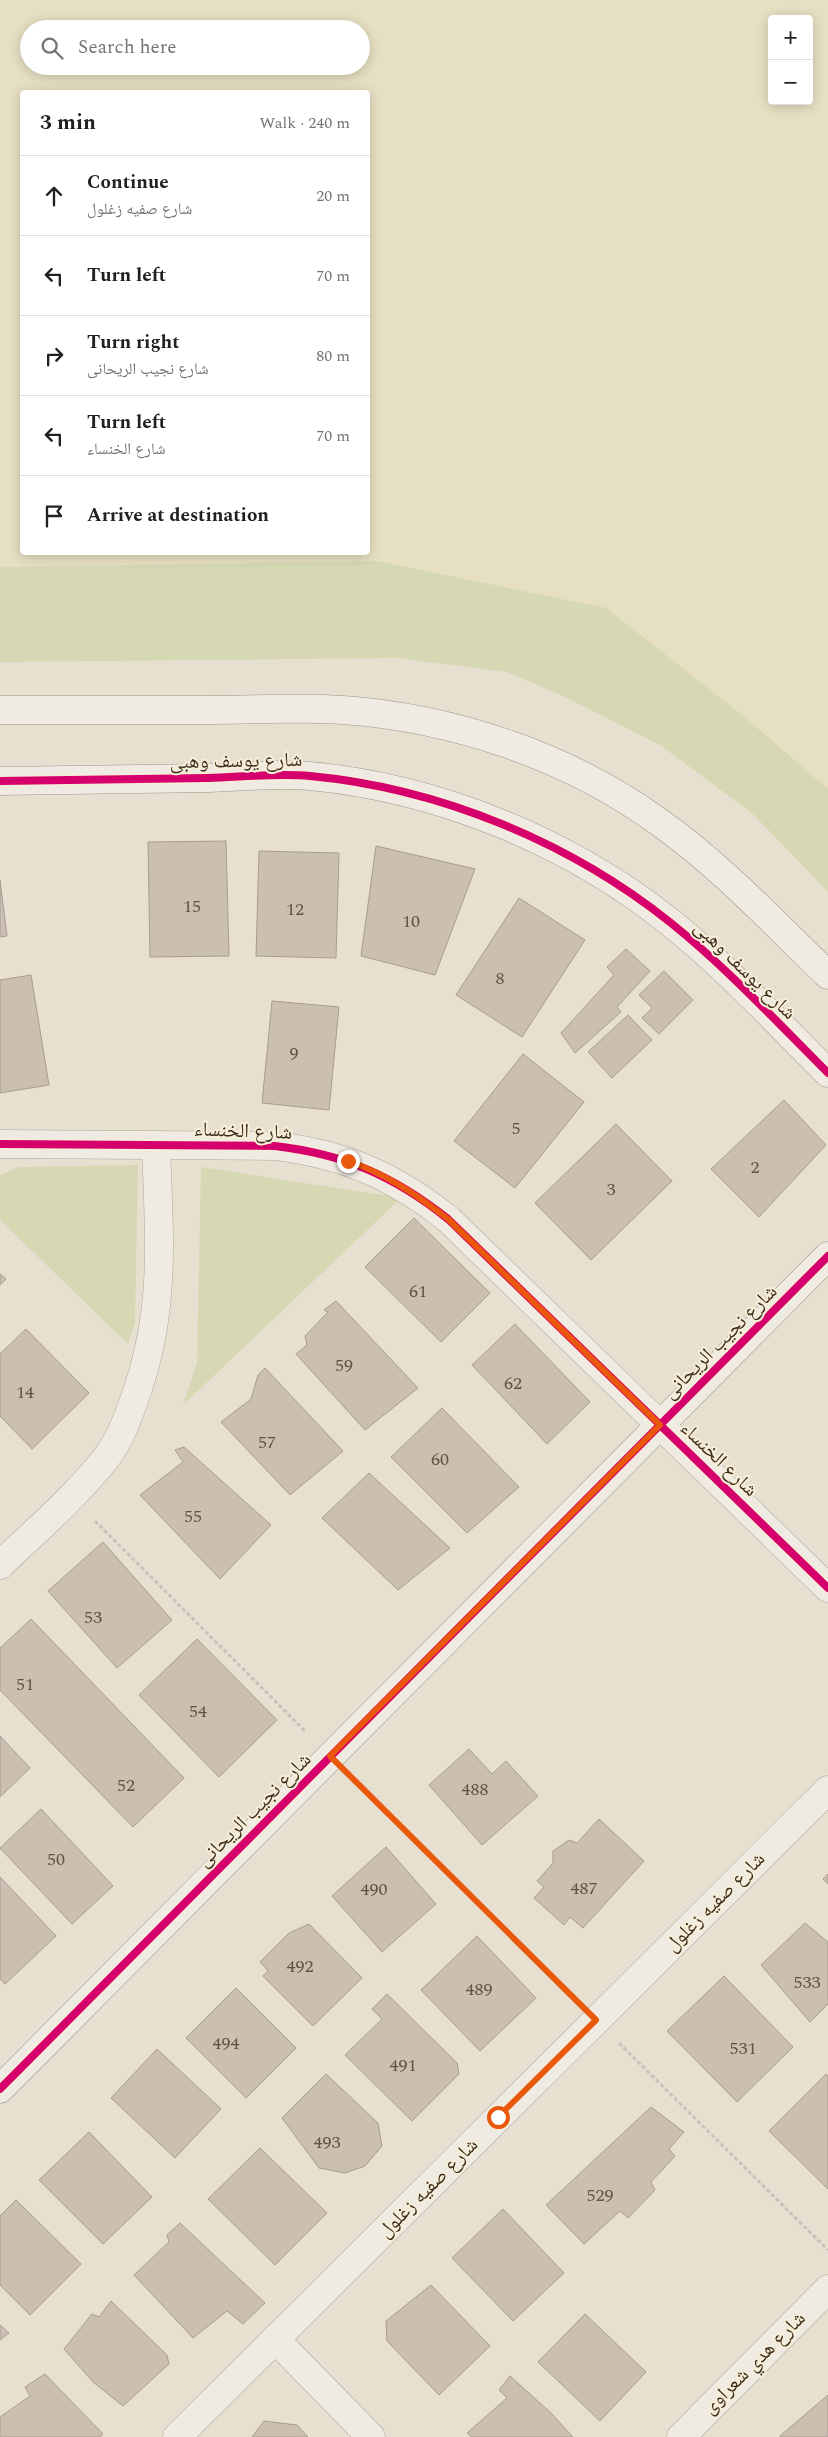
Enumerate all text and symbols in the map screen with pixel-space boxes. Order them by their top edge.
map controls [768,15,813,105]
button: + [768,15,813,60]
search box [20,20,370,75]
text: Search here [78,33,177,62]
icon: search [38,34,66,62]
button: − [768,60,813,105]
text: 3 min [40,107,96,139]
text: Walk · 240 m [259,111,350,135]
text: Continue [87,168,169,197]
icon: ahead [40,182,68,210]
text: 20 m [316,184,350,208]
text: شارع صفيه زغلول [87,197,192,221]
text: Turn left [87,261,166,290]
icon: left [40,262,68,290]
text: 70 m [316,264,350,288]
text: Turn right [87,328,180,357]
icon: right [40,342,68,370]
text: 80 m [316,344,350,368]
text: شارع نجيب الريحانى [87,357,209,381]
text: Turn left [87,408,166,437]
icon: left [40,422,68,450]
text: 70 m [316,424,350,448]
text: شارع الخنساء [87,437,166,461]
text: Arrive at destination [87,501,269,530]
icon: arrive [40,502,68,530]
street label: شارع يوسف وهبى [169,745,303,777]
house number: 15 [183,893,201,920]
house number: 12 [286,896,304,923]
house number: 10 [402,908,420,935]
street label: شارع يوسف وهبى [687,913,803,1027]
house number: 8 [496,965,505,992]
house number: 9 [290,1040,299,1067]
street label: شارع الخنساء [193,1114,293,1148]
house number: 5 [512,1115,521,1142]
route end [337,1150,360,1173]
house number: 2 [751,1154,760,1181]
house number: 3 [607,1176,616,1203]
house number: 61 [409,1278,427,1305]
street label: شارع نجيب الريحانى [656,1278,784,1406]
house number: 59 [335,1352,353,1379]
house number: 62 [504,1370,522,1397]
house number: 14 [16,1379,34,1406]
street label: شارع الخنساء [673,1414,765,1504]
house number: 57 [258,1429,276,1456]
house number: 60 [431,1446,449,1473]
house number: 55 [184,1503,202,1530]
house number: 53 [84,1604,102,1631]
house number: 51 [16,1671,34,1698]
house number: 54 [189,1698,207,1725]
street label: شارع نجيب الريحانى [190,1746,318,1874]
house number: 52 [117,1772,135,1799]
house number: 488 [462,1776,489,1803]
street label: شارع صفيه زغلول [658,1845,772,1959]
house number: 50 [47,1846,65,1873]
house number: 487 [571,1875,598,1902]
house number: 490 [361,1876,388,1903]
house number: 492 [287,1953,314,1980]
house number: 533 [794,1969,821,1996]
house number: 489 [466,1976,493,2003]
house number: 494 [213,2030,240,2057]
house number: 531 [730,2035,757,2062]
house number: 491 [390,2052,417,2079]
route start [487,2106,510,2129]
house number: 493 [314,2129,341,2156]
street label: شارع صفيه زغلول [371,2131,485,2245]
house number: 529 [587,2182,614,2209]
street label: شارع هدي شعراوى [695,2304,813,2422]

